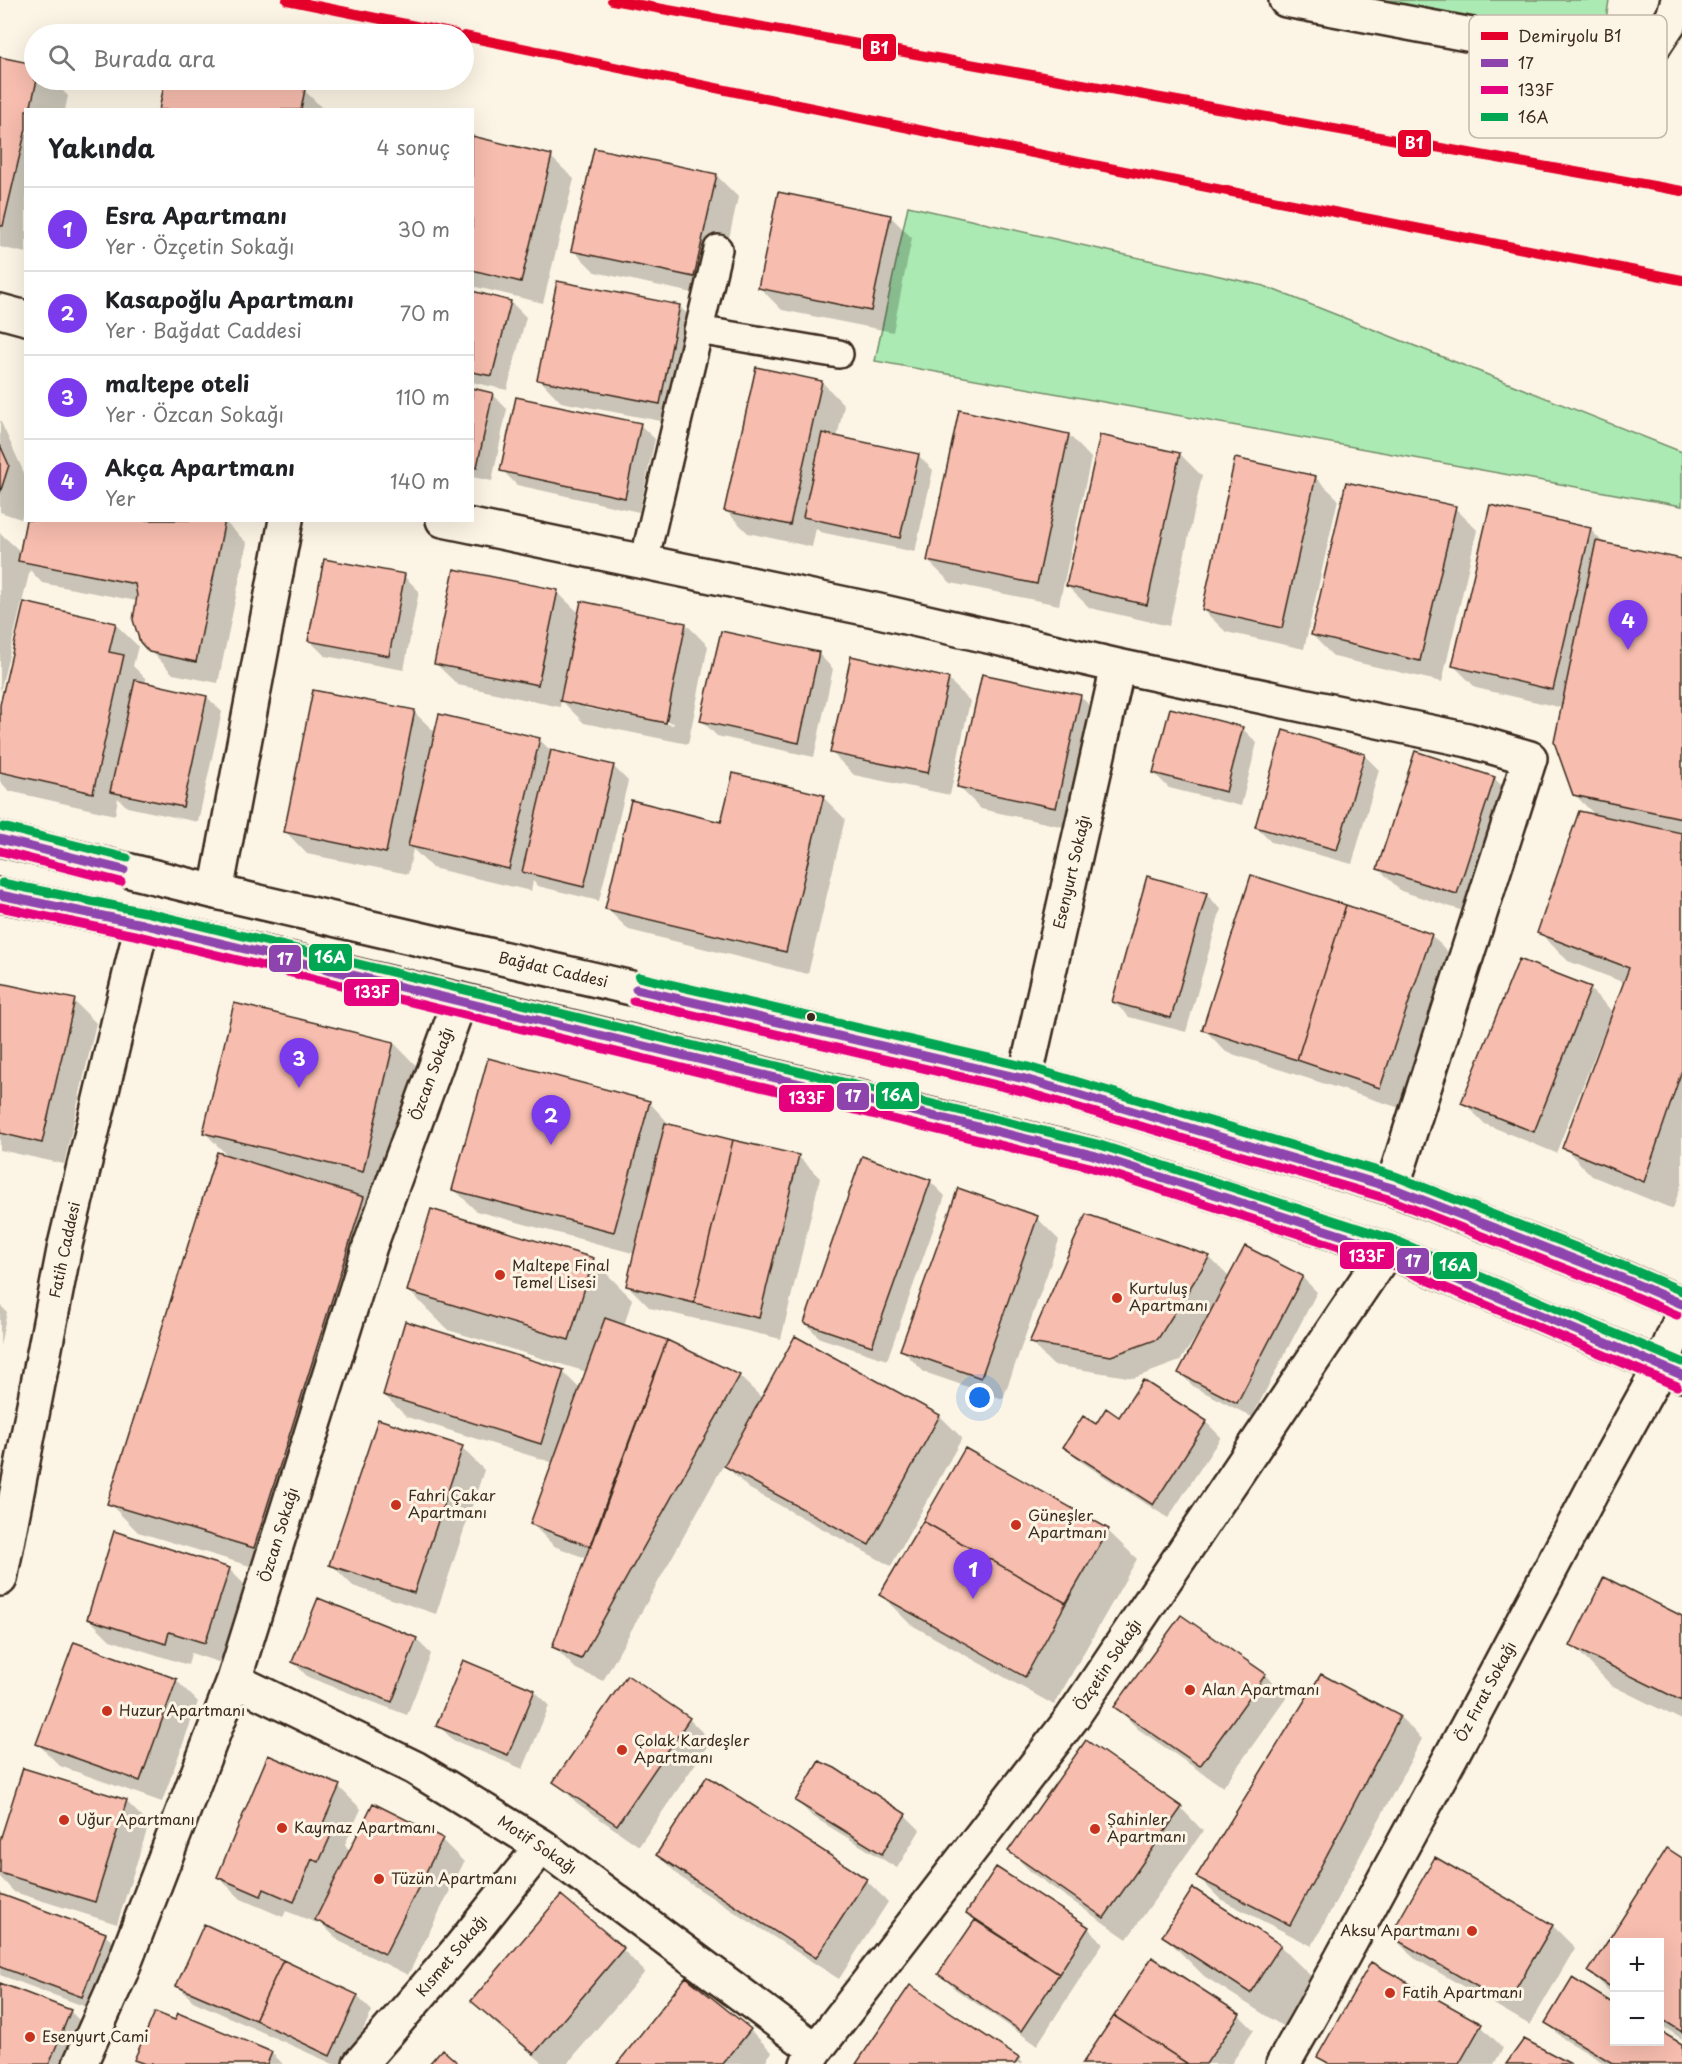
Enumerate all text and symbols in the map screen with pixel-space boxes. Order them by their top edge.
legend [1469,15,1667,138]
text: Demiryolu B1 [1518,23,1621,47]
search box [24,24,474,90]
line badge: B1 [862,33,897,62]
text: B1 [870,35,889,59]
icon: search [45,41,78,74]
text: Burada ara [93,41,215,74]
text: 17 [1518,50,1534,74]
text: 133F [1518,77,1554,101]
text: 16A [1518,104,1548,128]
text: Yakında [48,128,155,167]
line badge: B1 [1397,129,1432,158]
text: B1 [1405,130,1424,154]
text: 4 sonuç [377,132,450,162]
text: Esra Apartmanı [105,198,287,231]
text: 1 [63,214,72,244]
text: 30 m [397,214,450,244]
text: Yer · Özçetin Sokağı [105,231,294,261]
text: Kasapoğlu Apartmanı [105,282,354,315]
text: 2 [60,298,75,328]
text: 70 m [400,298,450,328]
text: Yer · Bağdat Caddesi [105,315,302,345]
text: maltepe oteli [105,366,249,399]
text: 3 [61,382,74,412]
text: 110 m [396,382,450,412]
text: Yer · Özcan Sokağı [105,399,284,429]
text: Akça Apartmanı [105,450,295,483]
text: 4 [61,466,74,496]
text: 140 m [390,466,450,496]
text: Yer [105,483,135,513]
pin: 4 [1608,600,1648,650]
street label: Esenyurt Sokağı [1046,812,1095,931]
line badge: 16A [308,943,353,972]
line badge: 17 [268,944,302,973]
text: 16A [314,944,346,968]
street label: Bağdat Caddesi [496,945,610,992]
text: 17 [277,946,294,970]
line badge: 133F [343,978,400,1007]
text: 133F [354,979,391,1003]
unlabelled marker [805,1011,817,1023]
street label: Özcan Sokağı [403,1023,458,1124]
pin: 3 [280,1038,318,1088]
line badge: 16A [875,1081,920,1110]
line badge: 17 [836,1082,870,1111]
text: 16A [881,1082,913,1106]
text: 17 [845,1083,862,1107]
line badge: 133F [778,1084,835,1113]
text: 133F [789,1085,826,1109]
pin: 2 [532,1096,570,1145]
street label: Fatih Caddesi [42,1199,85,1300]
line badge: 133F [1339,1241,1395,1270]
text: 133F [1349,1243,1386,1267]
line badge: 17 [1396,1247,1430,1275]
text: 17 [1405,1248,1422,1272]
line badge: 16A [1432,1251,1478,1280]
text: 16A [1439,1252,1471,1276]
place label: Maltepe Final Temel Lisesi [512,1253,610,1293]
marker: Maltepe Final Temel Lisesi [493,1268,507,1282]
place label: Kurtuluş Apartmanı [1129,1276,1208,1316]
marker: Kurtuluş Apartmanı [1110,1291,1124,1305]
your location [965,1383,994,1412]
place label: Fahri Çakar Apartmanı [408,1483,496,1523]
street label: Özcan Sokağı [252,1484,303,1585]
marker: Fahri Çakar Apartmanı [389,1498,403,1512]
place label: Güneşler Apartmanı [1028,1503,1107,1543]
marker: Güneşler Apartmanı [1009,1518,1023,1532]
pin: 1 [954,1550,992,1599]
street label: Özçetin Sokağı [1067,1614,1146,1715]
street label: Öz Fırat Sokağı [1448,1637,1521,1746]
place label: Alan Apartmanı [1202,1677,1319,1700]
marker: Alan Apartmanı [1183,1683,1197,1697]
place label: Huzur Apartmanı [119,1698,245,1721]
marker: Huzur Apartmanı [100,1704,114,1718]
place label: Çolak Kardeşler Apartmanı [634,1728,750,1768]
marker: Çolak Kardeşler Apartmanı [615,1743,629,1757]
place label: Uğur Apartmanı [76,1807,195,1830]
place label: Şahinler Apartmanı [1107,1807,1186,1847]
street label: Motif Sokağı [494,1809,582,1879]
marker: Uğur Apartmanı [57,1813,71,1827]
place label: Kaymaz Apartmanı [294,1815,435,1838]
marker: Kaymaz Apartmanı [275,1821,289,1835]
marker: Şahinler Apartmanı [1088,1822,1102,1836]
place label: Tüzün Apartmanı [391,1866,517,1889]
marker: Tüzün Apartmanı [372,1872,386,1886]
street label: Kısmet Sokağı [410,1909,492,2001]
place label: Aksu Apartmanı [1340,1918,1460,1941]
marker: Aksu Apartmanı [1465,1924,1479,1938]
map controls [1610,1938,1664,2046]
button: + [1610,1938,1664,1992]
place label: Fatih Apartmanı [1402,1980,1523,2003]
marker: Fatih Apartmanı [1383,1986,1397,2000]
button: − [1610,1992,1664,2046]
place label: Esenyurt Cami [42,2024,149,2047]
marker: Esenyurt Cami [23,2030,37,2044]

